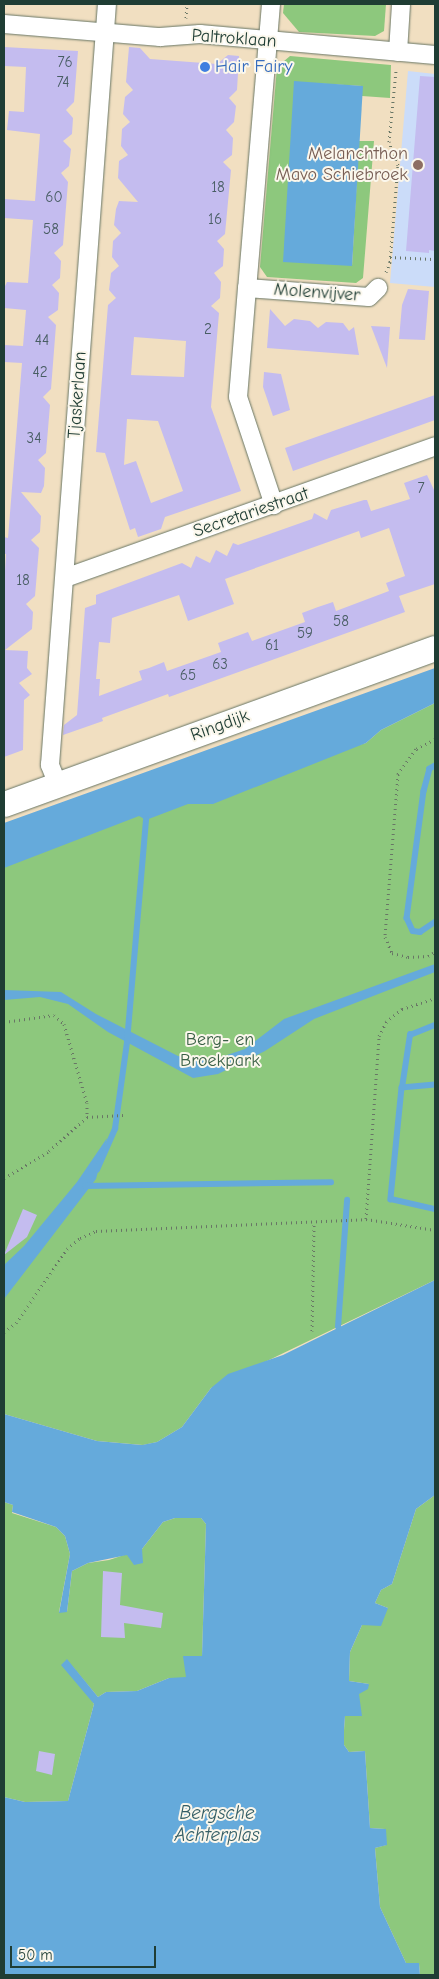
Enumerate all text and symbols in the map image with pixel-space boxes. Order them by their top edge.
street label: Paltroklaan [191,25,277,53]
house number: 76 [57,54,73,72]
place label: Hair Fairy [215,56,292,78]
marker: Hair Fairy [199,61,211,73]
house number: 74 [56,74,70,92]
place label: Melanchthon Mavo Schiebroek [276,144,408,186]
marker: Melanchthon Mavo Schiebroek [412,159,424,171]
house number: 18 [211,179,225,197]
house number: 60 [45,189,63,207]
house number: 16 [208,211,222,229]
house number: 58 [43,221,59,239]
street label: Molenvijver [273,279,361,307]
house number: 2 [204,321,212,339]
house number: 44 [35,332,49,350]
street label: Tjaskerlaan [64,351,92,439]
house number: 42 [32,364,48,382]
house number: 34 [27,430,41,448]
house number: 7 [417,480,425,498]
street label: Secretariestraat [190,483,312,543]
house number: 18 [16,572,30,590]
house number: 58 [333,613,349,631]
house number: 59 [297,625,313,643]
house number: 61 [265,637,279,655]
house number: 63 [212,656,228,674]
house number: 65 [180,667,196,685]
street label: Ringdijk [188,705,252,747]
park label: Berg- en Broekpark [180,1030,260,1072]
water label: Bergsche Achterplas [174,1803,260,1847]
scale bar [12,1936,159,1968]
text: 50 m [18,1946,53,1964]

